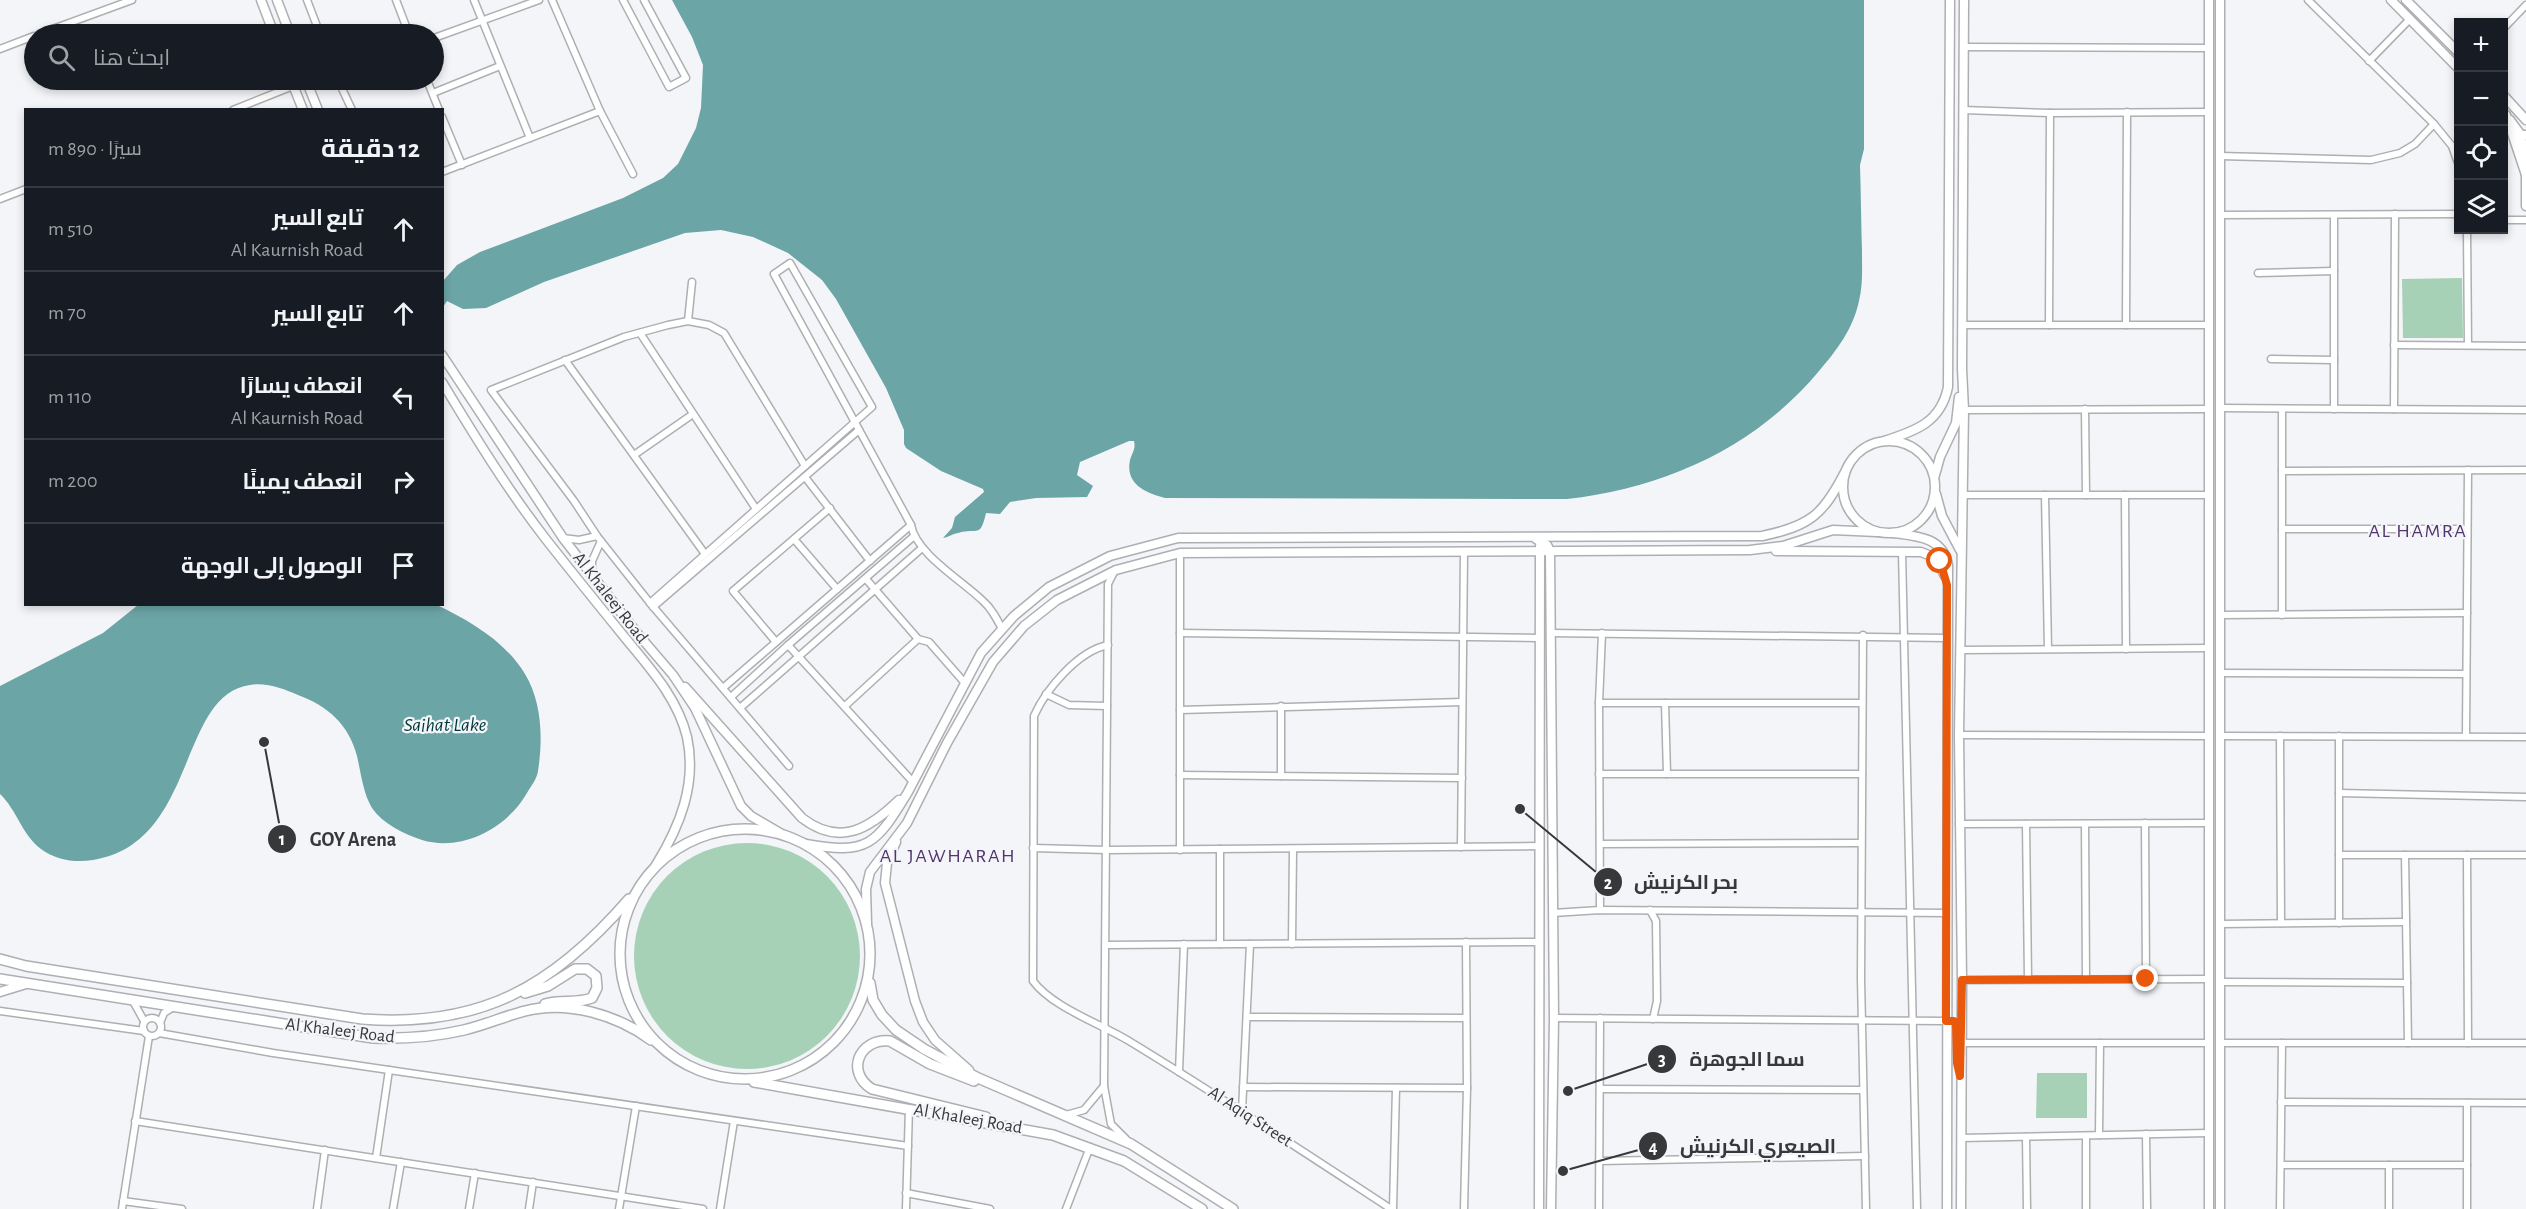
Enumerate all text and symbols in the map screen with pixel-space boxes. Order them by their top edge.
map controls [2454,18,2508,234]
button: + [2454,18,2508,72]
search box [24,24,444,90]
icon: search [45,41,78,74]
text: ابحث هنا [93,47,170,69]
button: − [2454,72,2508,126]
button: locate [2454,126,2508,180]
text: 12 دقيقة [321,136,420,162]
text: سيرًا · 890 m [48,139,142,159]
button: layers [2454,180,2508,234]
text: تابع السير [272,207,363,229]
icon: ahead [387,213,420,246]
text: 510 m [48,219,93,239]
text: Al Kaurnish Road [231,240,363,260]
icon: ahead [387,297,420,330]
text: 70 m [48,303,86,323]
text: تابع السير [272,303,363,325]
text: انعطف يسارًا [240,375,363,397]
icon: left [387,381,420,414]
text: 110 m [48,387,92,407]
text: Al Kaurnish Road [231,408,363,428]
icon: right [387,465,420,498]
text: 200 m [48,471,98,491]
text: انعطف يمينًا [242,471,363,493]
district label: AL HAMRA [2369,521,2467,541]
route start [1926,547,1952,573]
icon: arrive [387,549,420,582]
street label: Al Khaleej Road [569,549,651,647]
text: الوصول إلى الوجهة [181,555,363,577]
water label: Saihat Lake [404,715,487,735]
callout: GOY Arena [267,820,408,858]
text: GOY Arena [310,830,397,850]
text: 1 [279,831,285,849]
district label: AL JAWHARAH [880,846,1016,866]
callout: بحر الكرنيش [1593,863,1750,901]
text: بحر الكرنيش [1634,872,1738,894]
text: 2 [1604,875,1613,893]
route end [2132,965,2158,991]
street label: Al Khaleej Road [284,1015,396,1047]
callout: سما الجوهرة [1647,1040,1816,1078]
text: سما الجوهرة [1689,1050,1805,1071]
text: 3 [1658,1051,1666,1069]
street label: Al Aqiq Street [1205,1083,1295,1151]
street label: Al Khaleej Road [912,1101,1024,1137]
callout: الصيعري الكرنيش [1638,1127,1848,1165]
text: الصيعري الكرنيش [1680,1136,1836,1162]
text: 4 [1648,1139,1658,1157]

